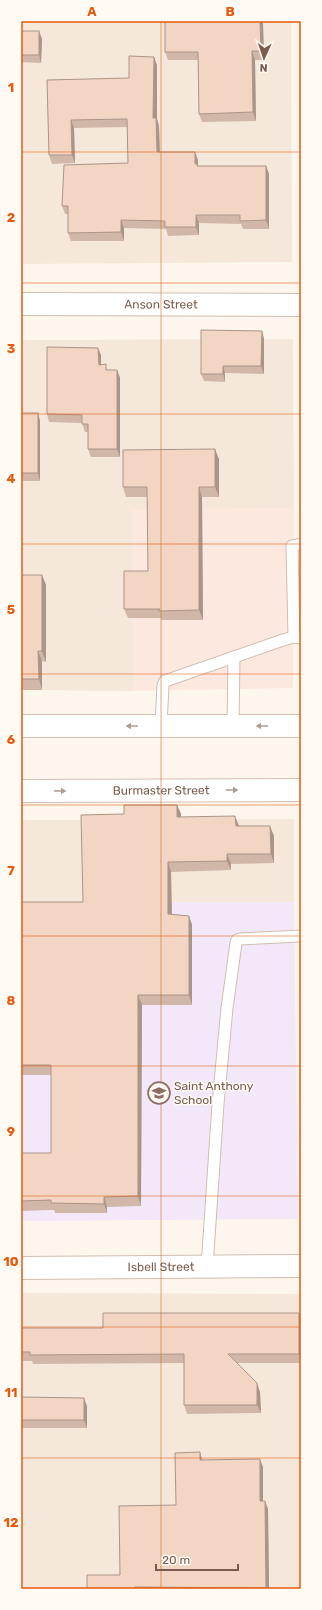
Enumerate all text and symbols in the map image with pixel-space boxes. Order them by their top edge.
text: A [87,4,97,19]
text: B [225,4,235,19]
north arrow [244,38,284,78]
text: N [259,61,268,74]
text: 1 [8,80,14,95]
text: 2 [7,210,15,225]
street label: Anson Street [124,297,198,312]
text: 3 [7,341,16,356]
text: 4 [7,471,16,486]
text: 5 [7,602,15,617]
one-way arrow [125,723,138,729]
one-way arrow [255,723,268,729]
text: 6 [7,732,16,747]
street label: Burmaster Street [113,783,210,798]
one-way arrow [226,787,239,793]
one-way arrow [54,788,67,794]
text: 7 [7,863,15,878]
text: 8 [7,993,16,1008]
place label: Saint Anthony School [174,1079,254,1107]
school or university icon: Saint Anthony School [146,1080,172,1106]
text: 9 [7,1124,15,1139]
text: 10 [3,1254,19,1269]
street label: Isbell Street [128,1260,195,1274]
text: 11 [5,1385,17,1400]
text: 12 [4,1515,18,1530]
scale bar [156,1546,238,1572]
text: 20 m [162,1553,190,1567]

